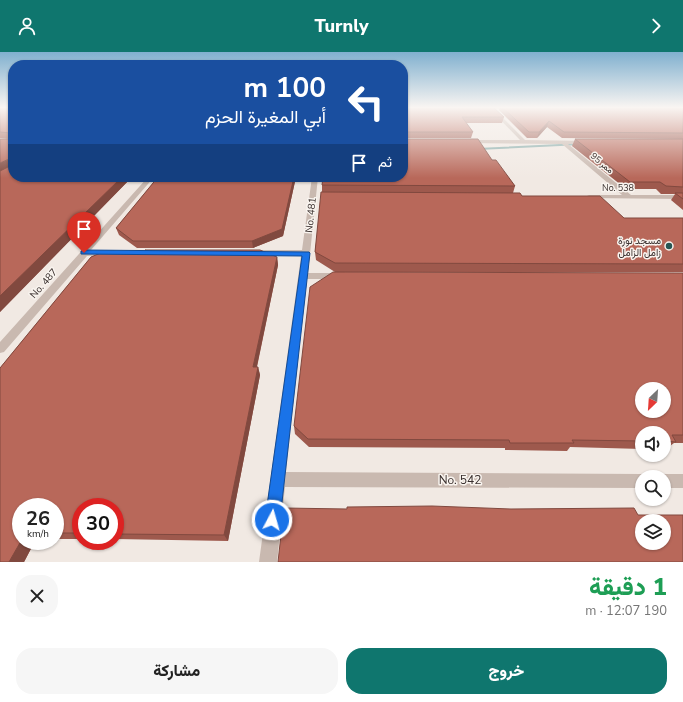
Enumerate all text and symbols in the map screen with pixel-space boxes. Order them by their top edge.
text: Turnly [314,14,369,38]
icon: person [16,15,38,37]
icon: forward [645,15,667,37]
text: 100 m [243,69,326,107]
icon: left [340,76,392,128]
text: أبي المغيرة الحزم [205,105,326,129]
street label: ممر 95 [588,150,616,176]
icon: arrive [348,152,370,174]
text: ثم [378,152,392,172]
street label: No. 538 [602,182,634,194]
street label: No. 481 [302,197,320,234]
pin [67,212,101,253]
icon: arrive [73,218,95,240]
place label: مسجد نورة زامل الزامل [618,234,661,260]
marker: مسجد نورة زامل الزامل [664,241,674,251]
street label: No. 487 [27,266,61,302]
north arrow [635,382,671,418]
map controls [635,382,671,550]
button: sound [635,426,671,462]
button: search [635,470,671,506]
street label: No. 542 [439,472,481,488]
speed limit sign: 30 [72,498,124,550]
position arrow [251,499,293,541]
text: 26 [26,505,50,532]
button: layers [635,514,671,550]
text: km/h [27,527,49,541]
text: 1 دقيقة [589,571,667,603]
button: close [16,575,58,617]
text: 190 m · 12:07 [585,602,667,620]
button: مشاركة [16,648,338,694]
button: خروج [346,648,667,694]

